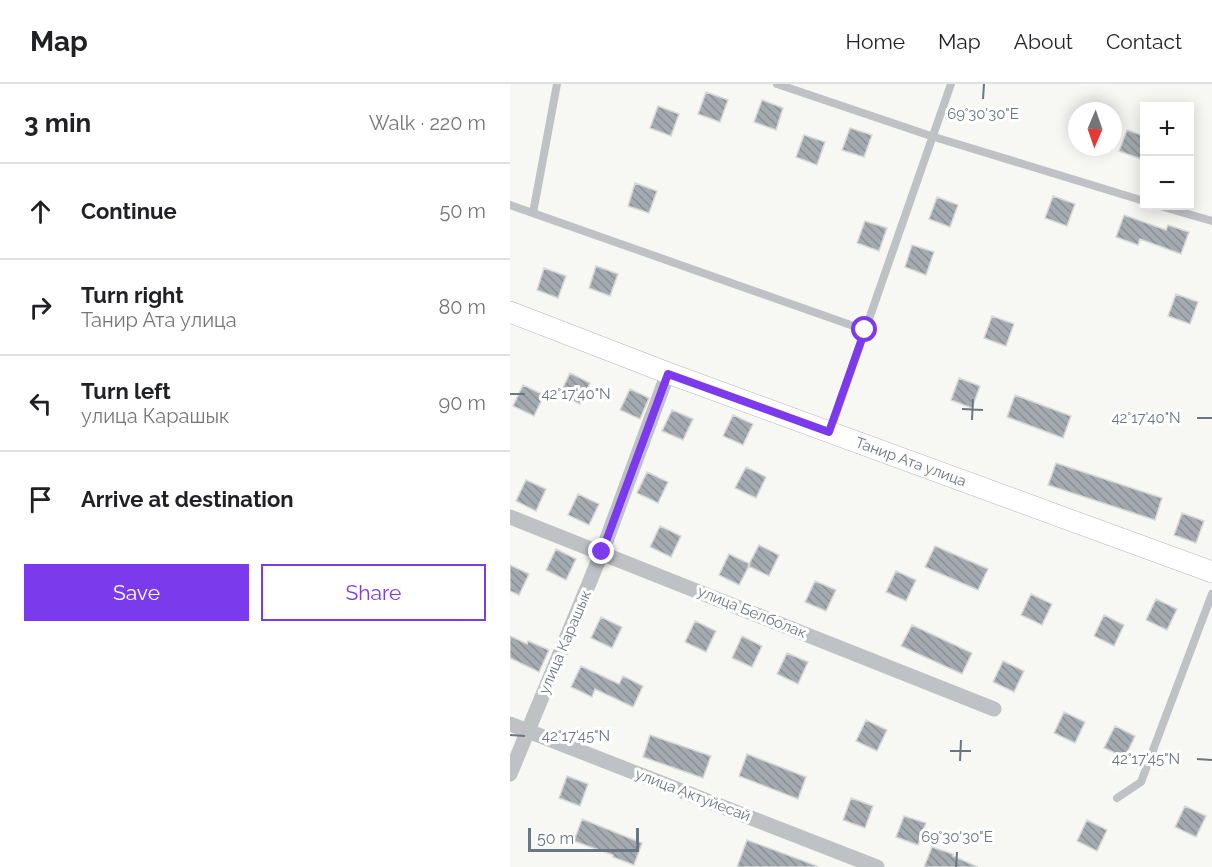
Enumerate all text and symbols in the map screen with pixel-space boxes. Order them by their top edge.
text: Map [30,25,88,58]
text: Home [846,29,905,54]
text: Map [938,29,981,54]
text: About [1014,29,1073,54]
text: Contact [1106,29,1182,54]
north arrow [1068,102,1122,156]
map controls [1140,102,1194,210]
button: + [1140,102,1194,156]
text: 69°30'30"E [947,105,1019,123]
text: 3 min [24,108,91,138]
text: Walk · 220 m [369,111,486,135]
button: − [1140,156,1194,210]
icon: ahead [24,195,57,228]
text: Continue [81,198,177,224]
text: 50 m [439,199,486,223]
text: Turn right [81,282,184,308]
icon: right [24,291,57,324]
text: 80 m [438,295,486,319]
text: Танир Ата улица [81,308,237,332]
route start [851,316,877,342]
text: Turn left [81,378,171,404]
text: 42°17'40"N [541,385,611,403]
icon: left [24,387,57,420]
text: 90 m [439,391,486,415]
text: улица Карашык [81,404,229,428]
text: 42°17'40"N [1111,409,1181,427]
street label: Танир Ата улица [853,433,969,490]
icon: arrive [24,483,57,516]
text: Arrive at destination [81,486,294,512]
route end [588,538,614,564]
button: Save [24,564,249,621]
button: Share [261,564,486,621]
street label: улица Белболак [695,582,809,642]
street label: улица Карашык [535,587,595,697]
text: 42°17'45"N [542,727,610,745]
text: 42°17'45"N [1112,750,1180,768]
street label: улица Актуйесай [633,765,753,825]
scale bar [528,825,639,852]
text: 69°30'30"E [921,828,993,846]
text: 50 m [537,829,574,848]

